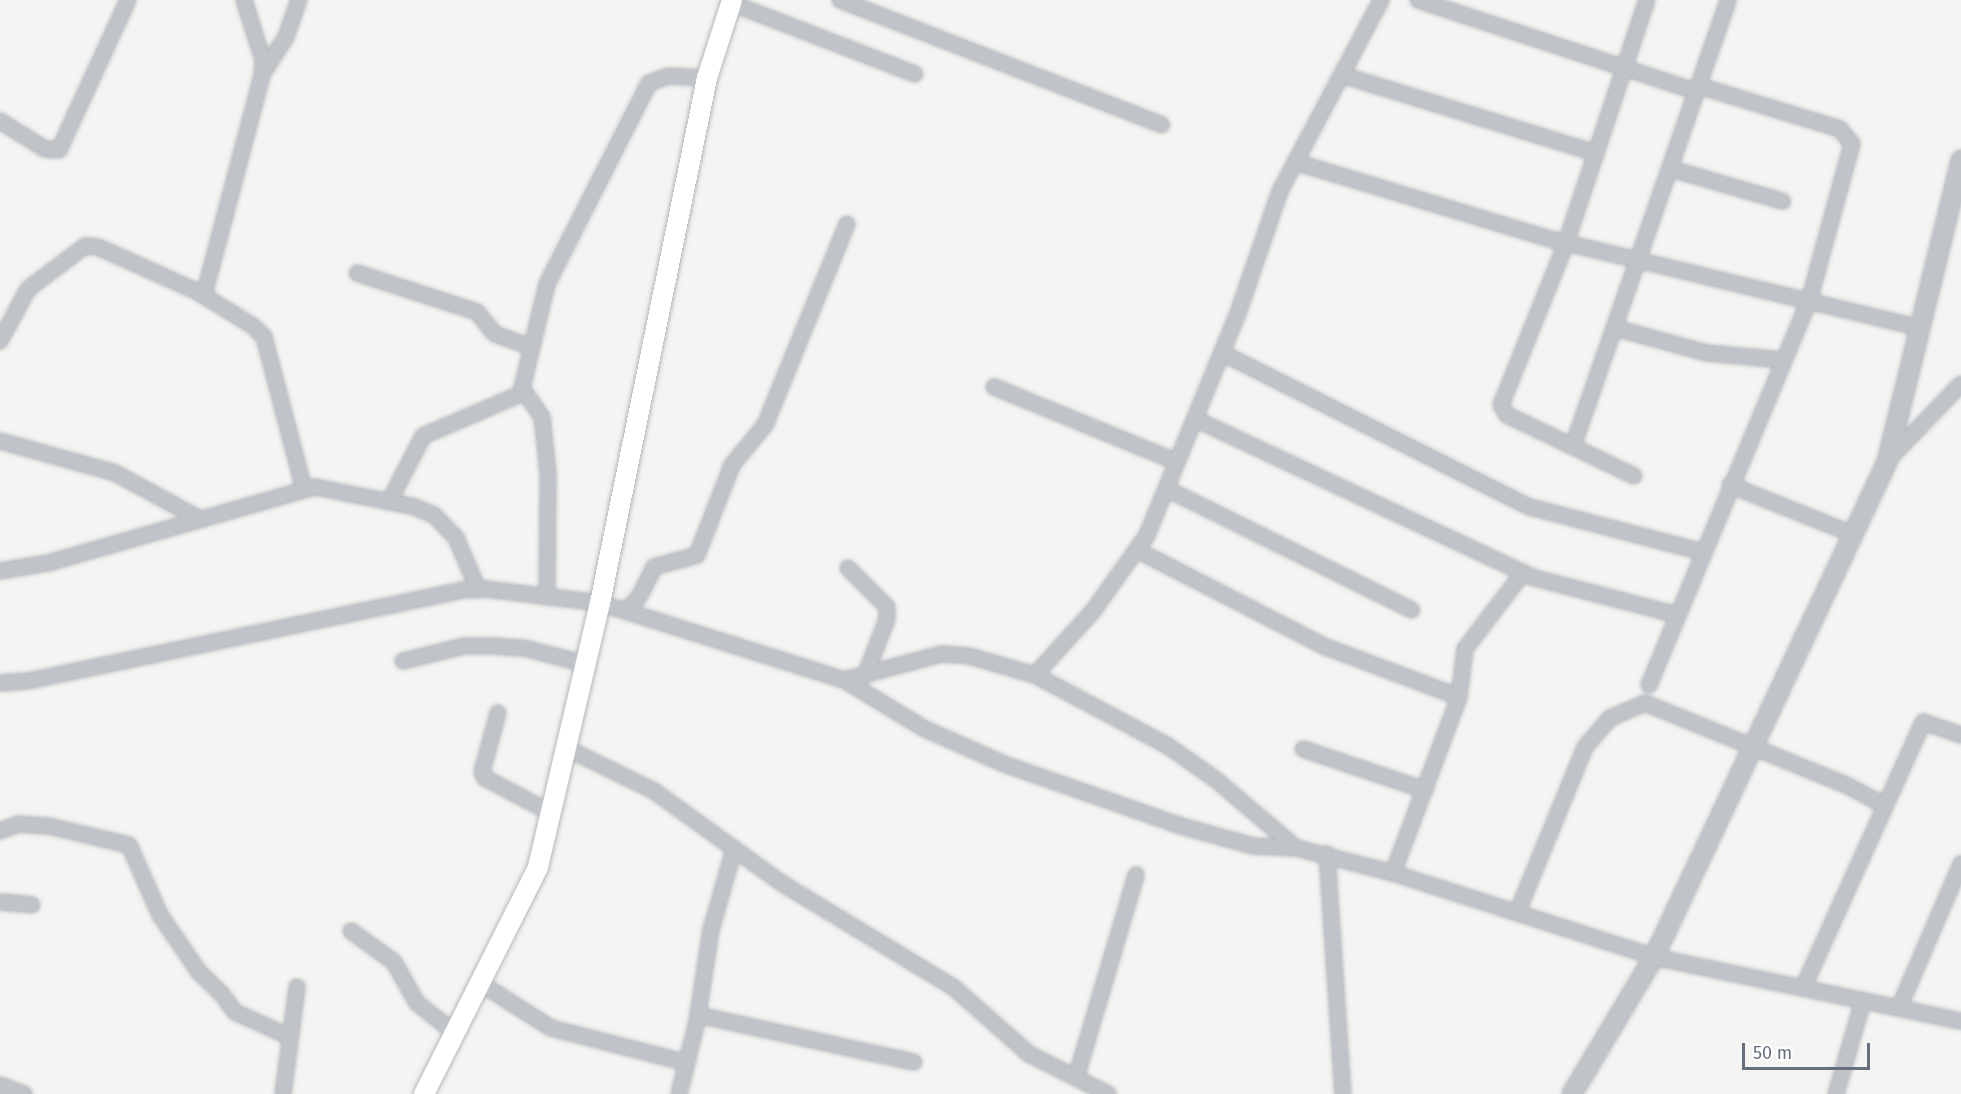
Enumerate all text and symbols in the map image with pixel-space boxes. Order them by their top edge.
scale bar [1745,1031,1872,1069]
text: 50 m [1753,1042,1792,1064]

